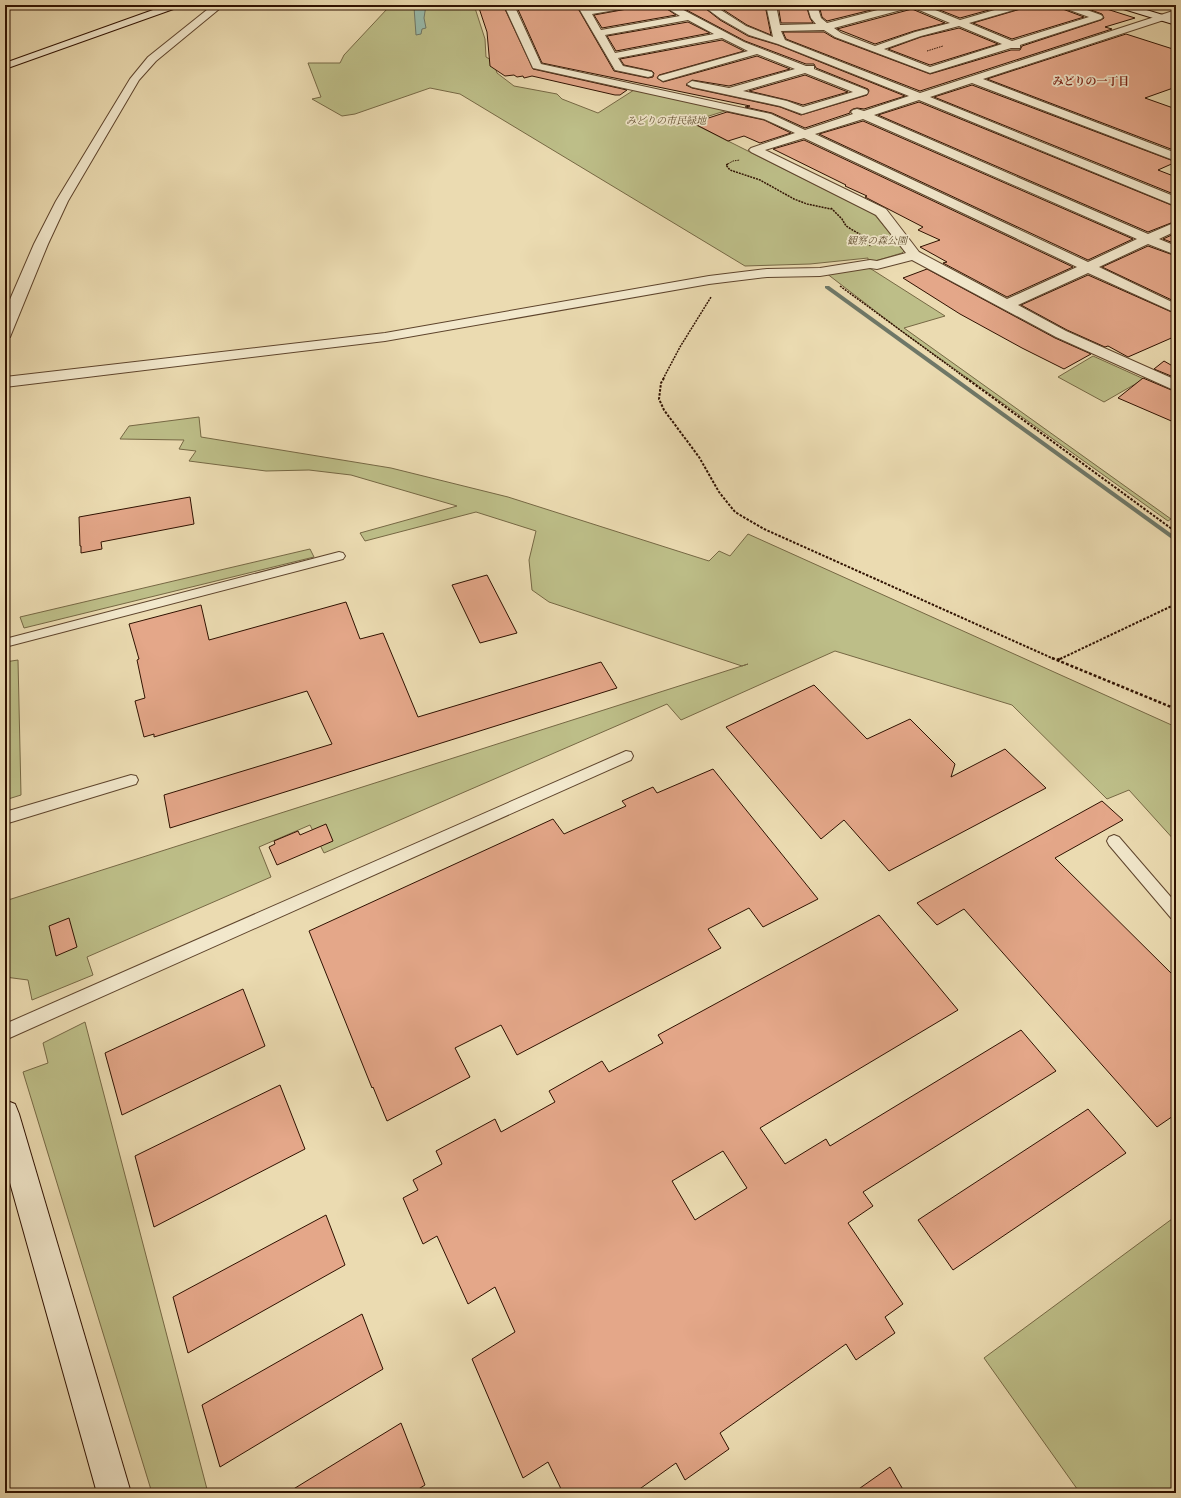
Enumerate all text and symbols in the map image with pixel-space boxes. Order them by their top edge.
district label: みどりの一丁目 [1053,74,1130,88]
park label: みどりの市民緑地 [626,114,707,127]
park label: 観察の森公園 [847,234,909,247]

